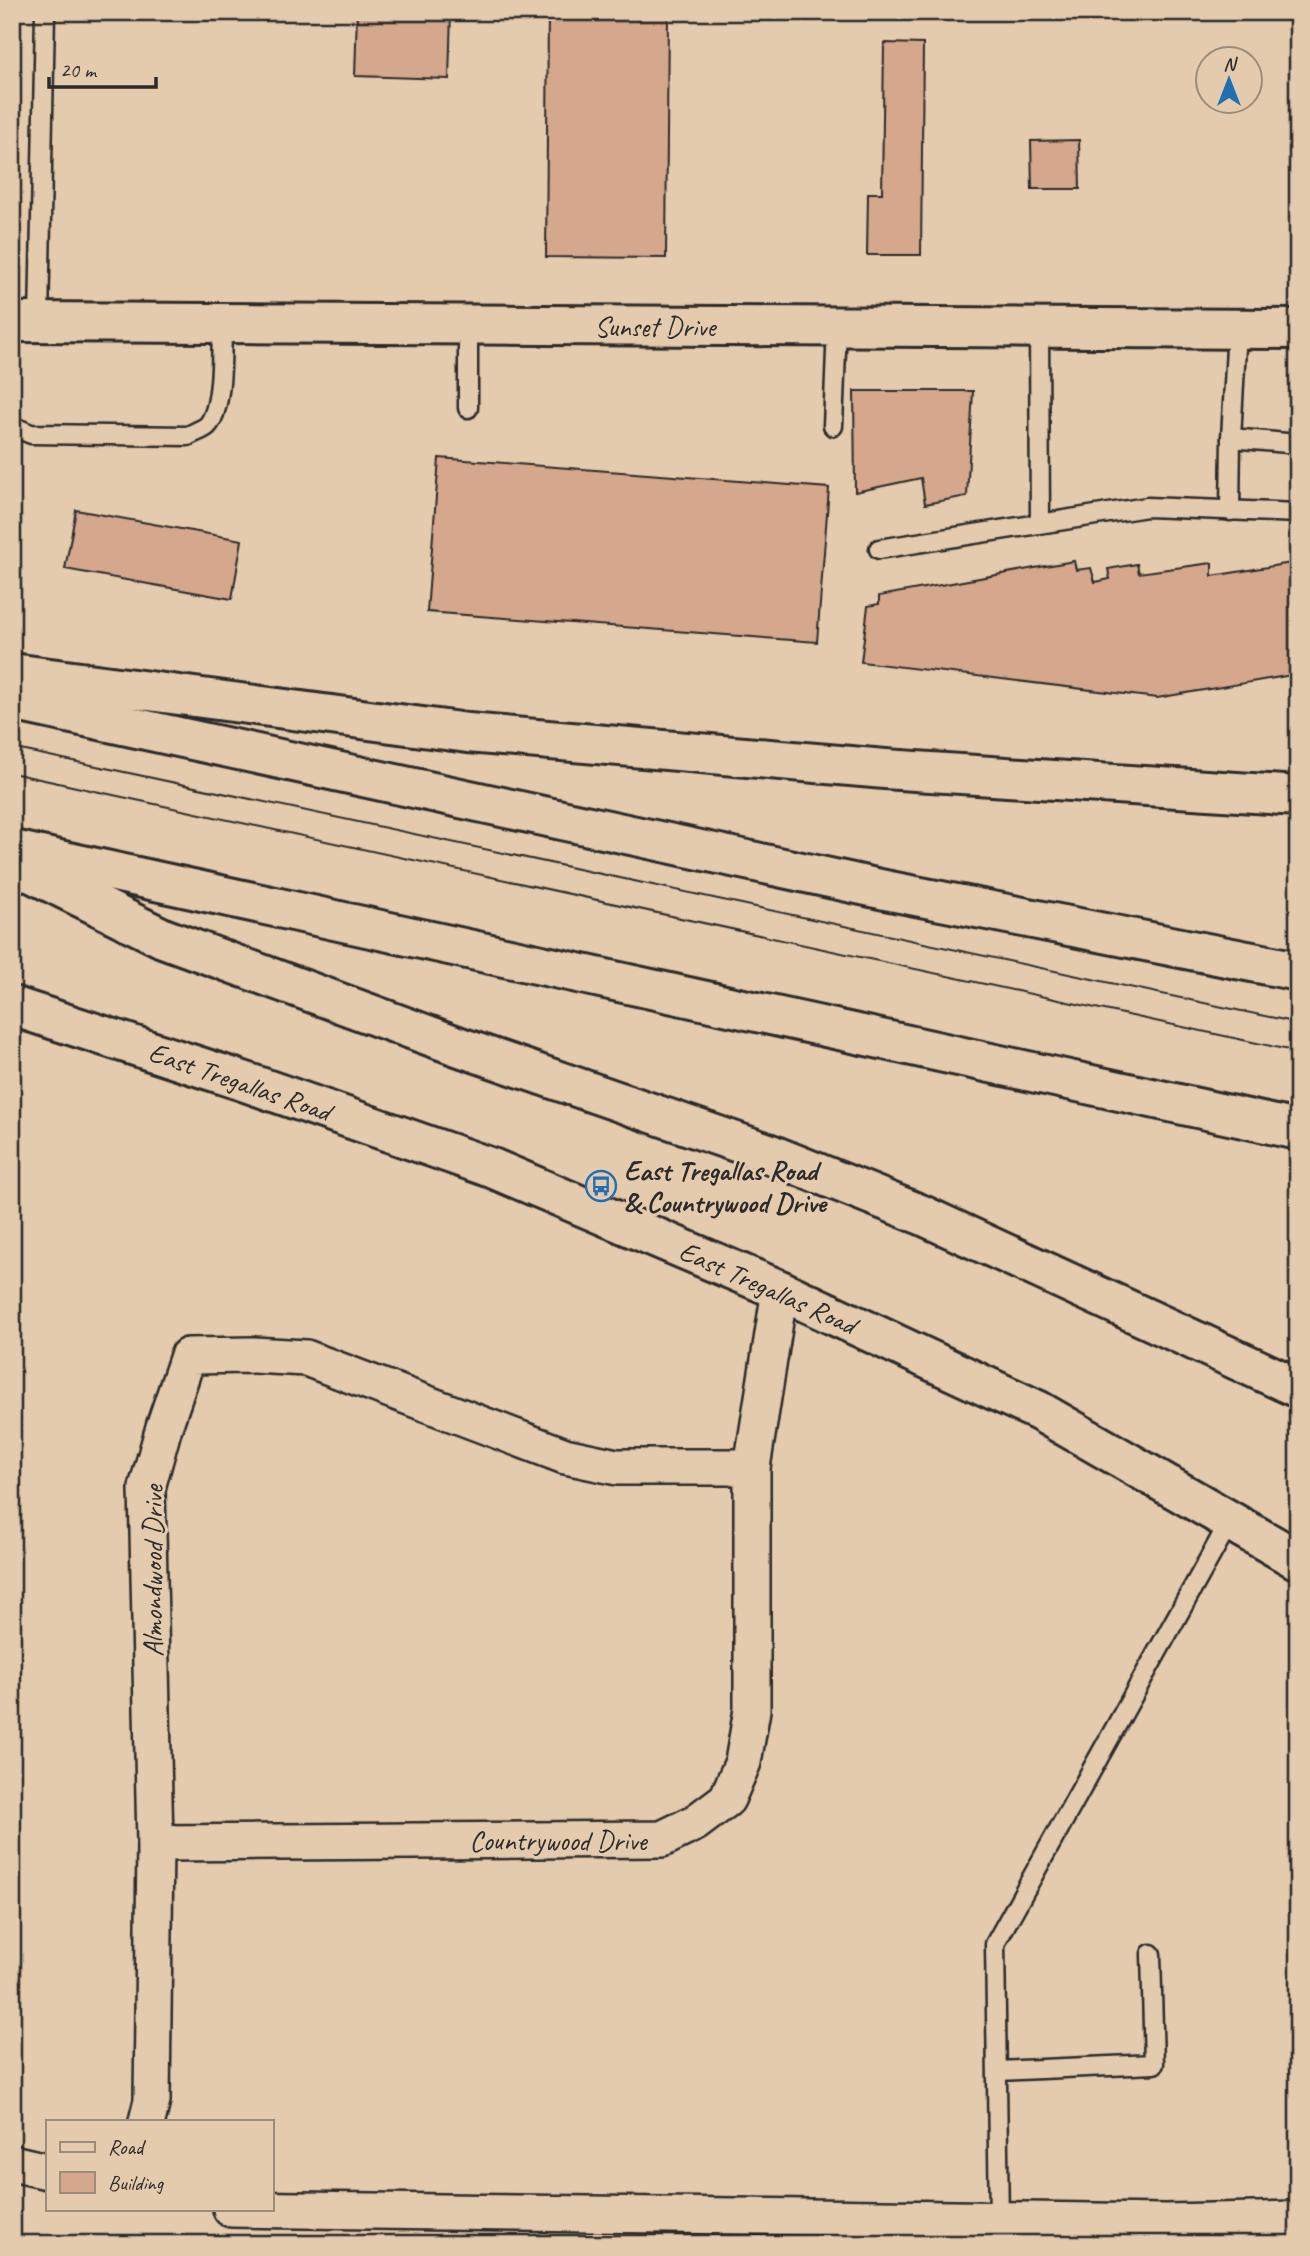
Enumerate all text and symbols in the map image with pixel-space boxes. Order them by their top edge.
scale bar [49,46,156,90]
north arrow [1194,46,1264,116]
text: N [1223,52,1238,76]
text: 20 m [60,57,98,83]
street label: Sunset Drive [595,309,717,344]
street label: East Tregallas Road [144,1034,339,1130]
place label: East Tregallas Road & Countrywood Drive [624,1153,829,1220]
bus stop icon: East Tregallas Road & Countrywood Drive [584,1169,618,1203]
street label: East Tregallas Road [674,1233,865,1344]
street label: Almondwood Drive [135,1483,170,1657]
street label: Countrywood Drive [469,1823,648,1858]
legend [46,2120,273,2210]
text: Road [108,2134,147,2160]
text: Building [108,2170,165,2196]

